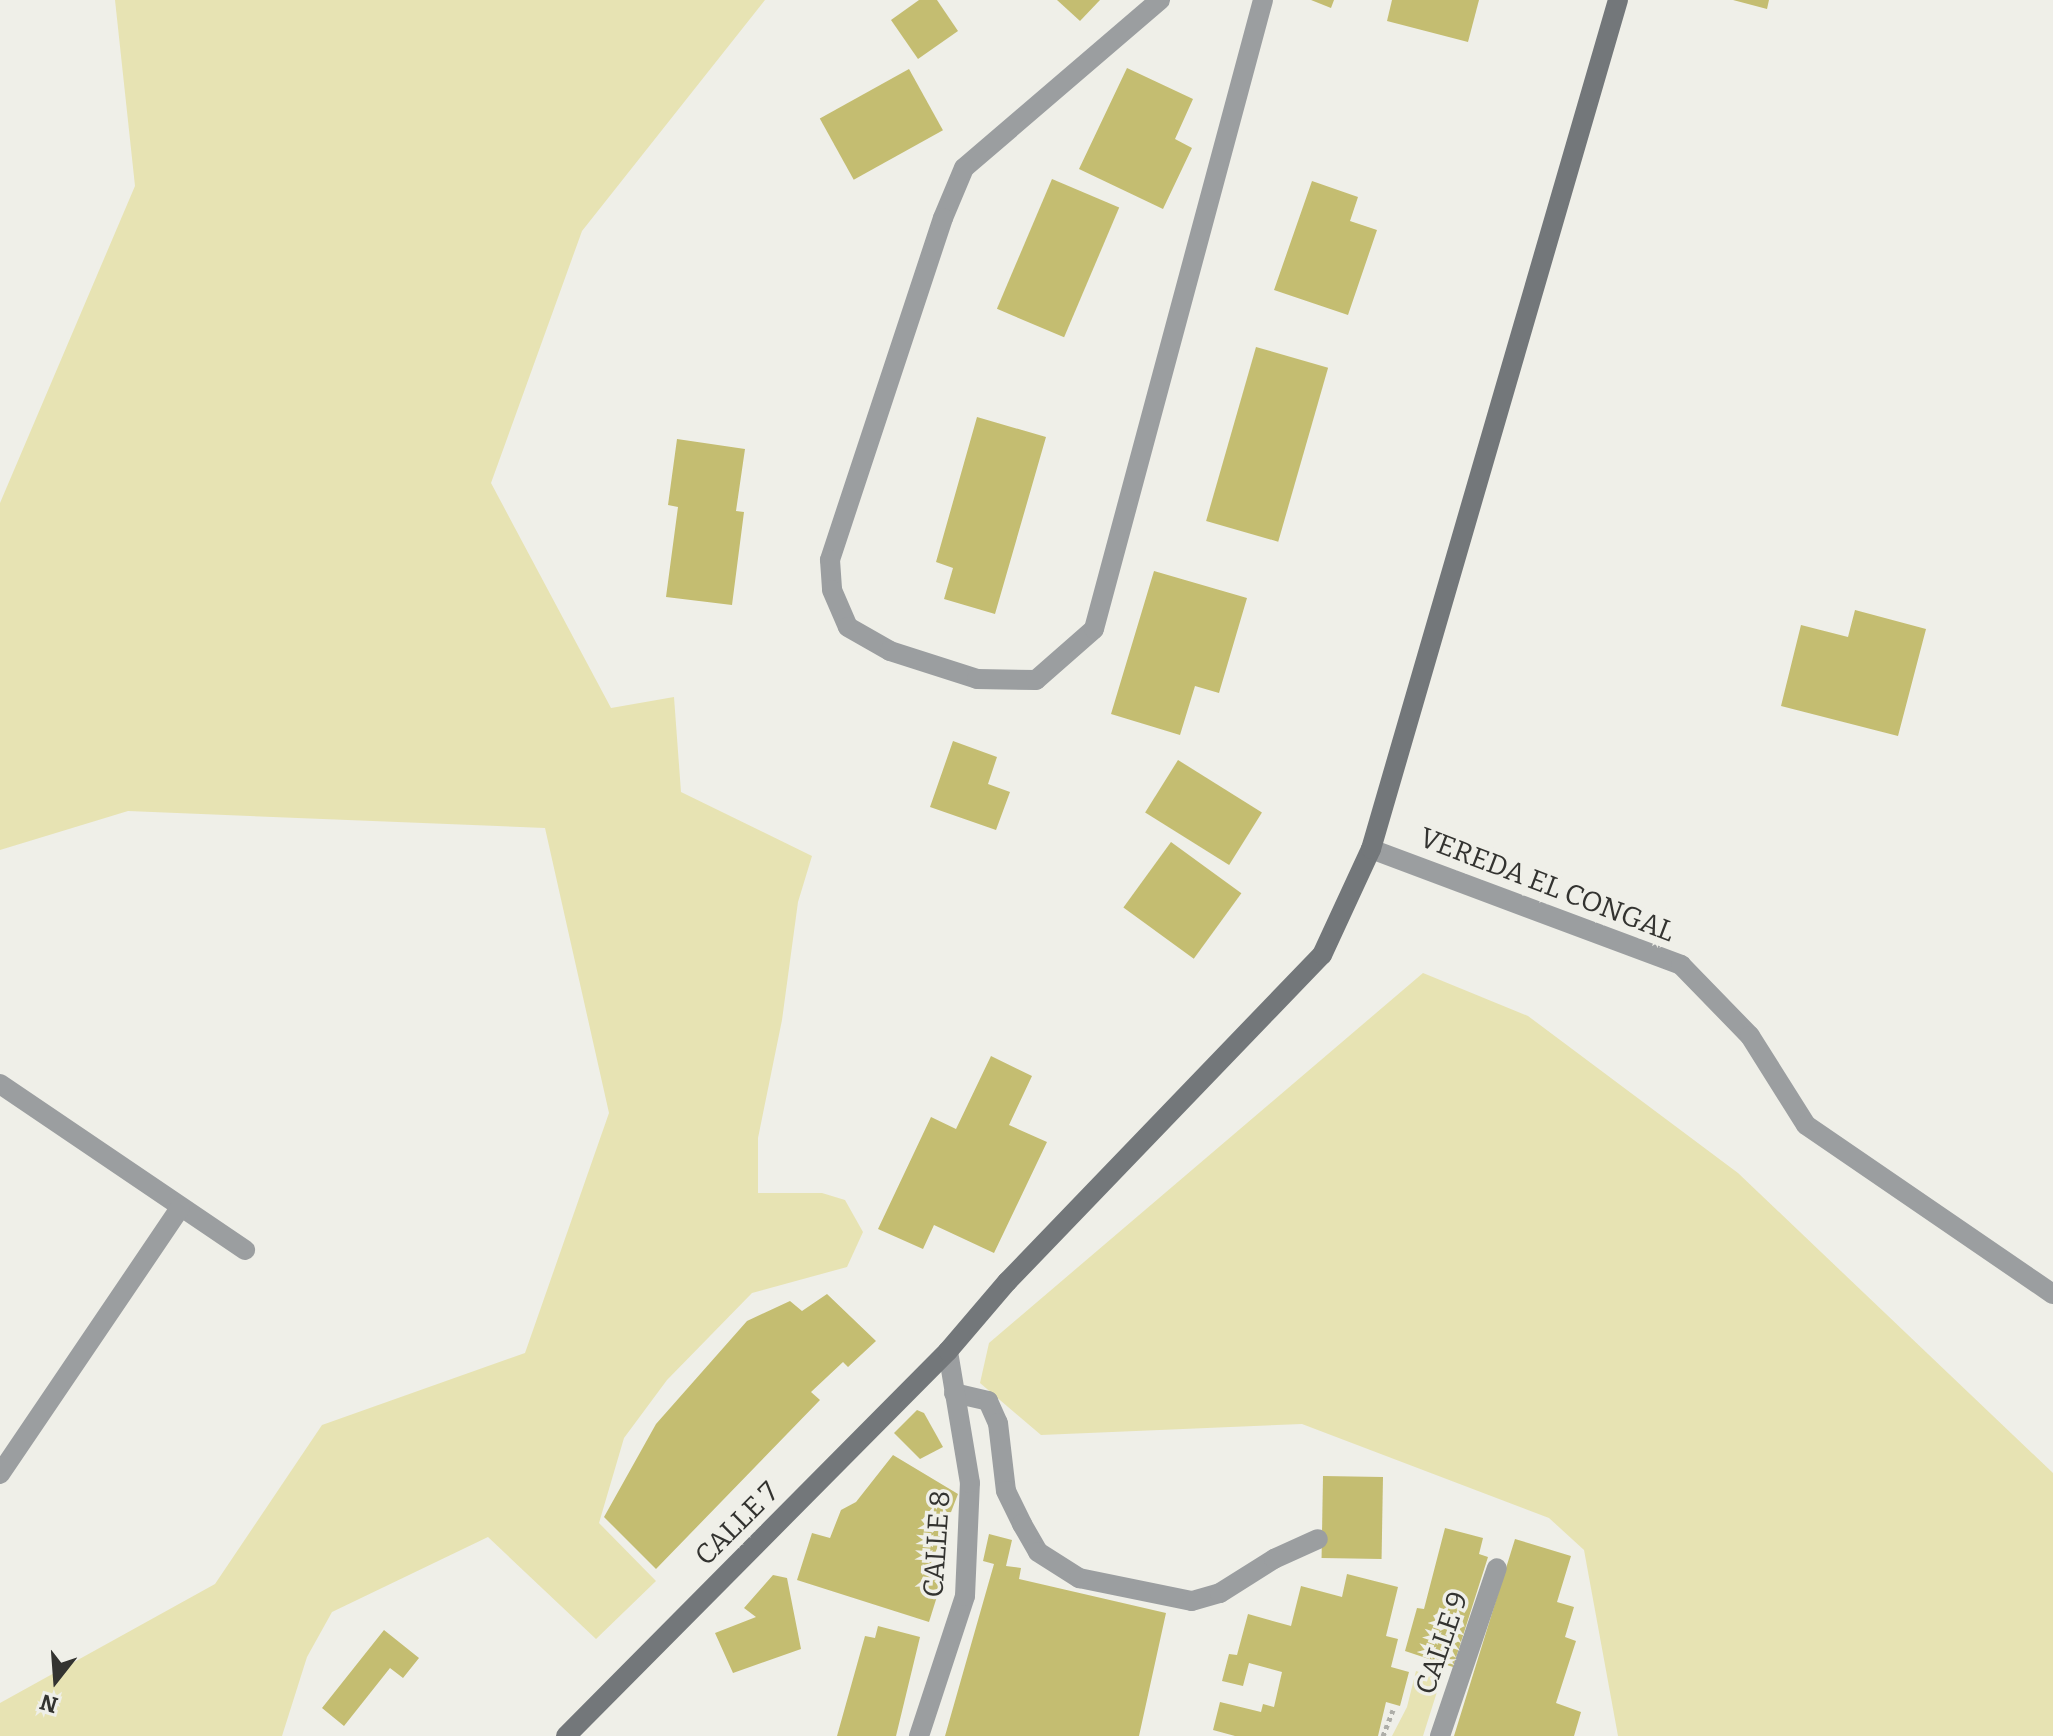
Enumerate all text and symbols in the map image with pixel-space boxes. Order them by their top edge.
street label: VEREDA EL CONGAL [1415,821,1679,949]
street label: CALLE 7 [688,1475,786,1573]
street label: CALLE 8 [917,1490,957,1598]
street label: CALLE 9 [1409,1587,1475,1699]
north arrow [16,1640,96,1720]
text: N [37,1688,61,1719]

